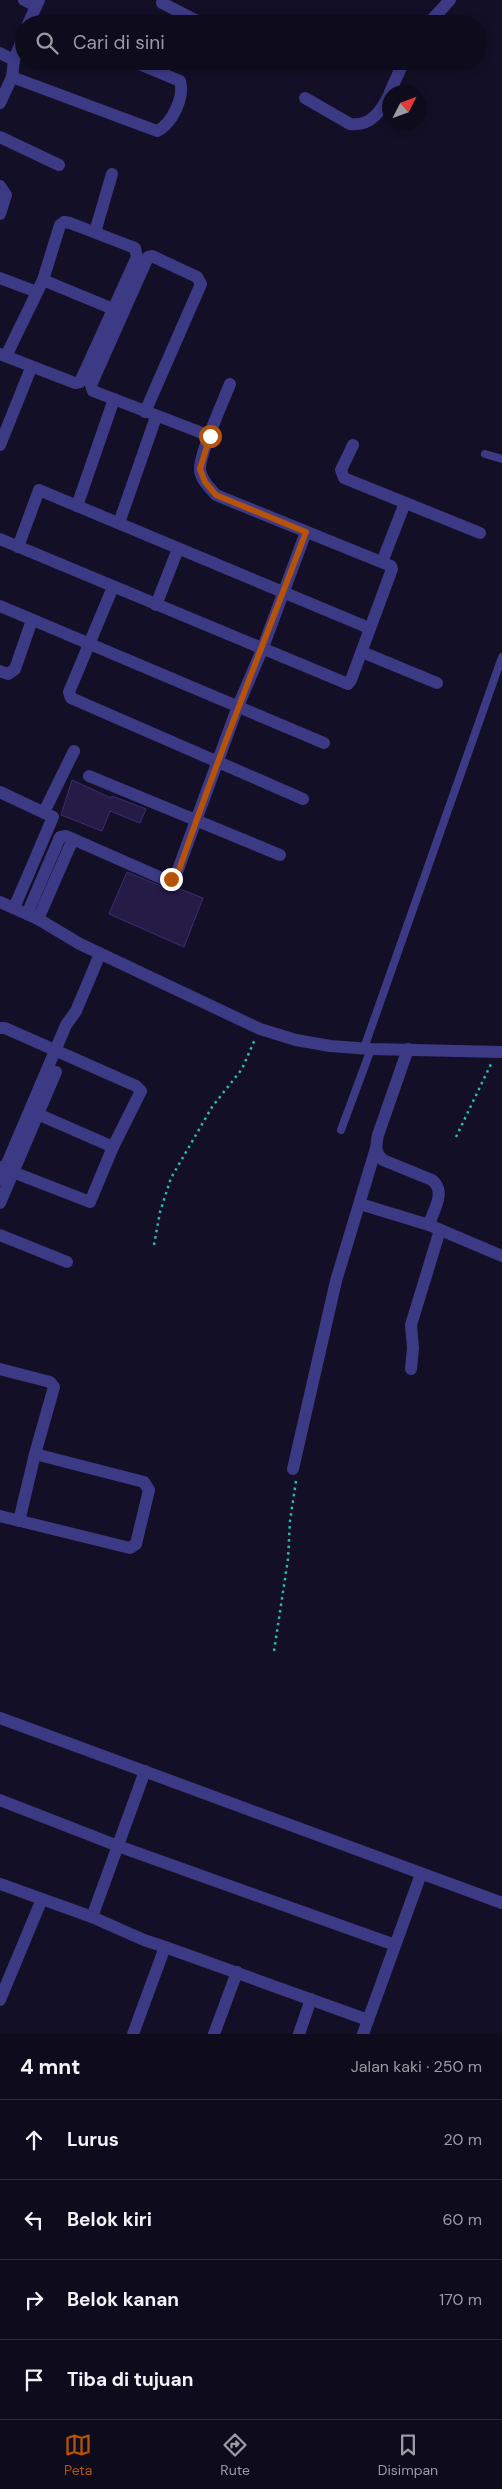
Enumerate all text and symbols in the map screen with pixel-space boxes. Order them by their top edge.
search box [15,15,487,70]
icon: search [33,29,61,57]
text: Cari di sini [73,30,165,55]
north arrow [382,85,427,130]
route start [199,425,222,448]
route end [160,868,183,891]
text: 4 mnt [20,2053,80,2081]
text: Jalan kaki · 250 m [351,2056,482,2077]
icon: ahead [20,2126,48,2154]
text: Lurus [67,2127,119,2152]
text: 20 m [443,2129,482,2150]
icon: left [20,2206,48,2234]
text: Belok kiri [67,2207,152,2232]
text: 60 m [442,2209,482,2230]
icon: right [20,2286,48,2314]
text: Belok kanan [67,2287,179,2312]
text: 170 m [439,2289,482,2310]
icon: arrive [20,2366,48,2394]
text: Tiba di tujuan [67,2367,193,2392]
tab: Peta [64,2431,92,2479]
tab: Rute [220,2431,250,2479]
tab: Disimpan [378,2431,438,2479]

